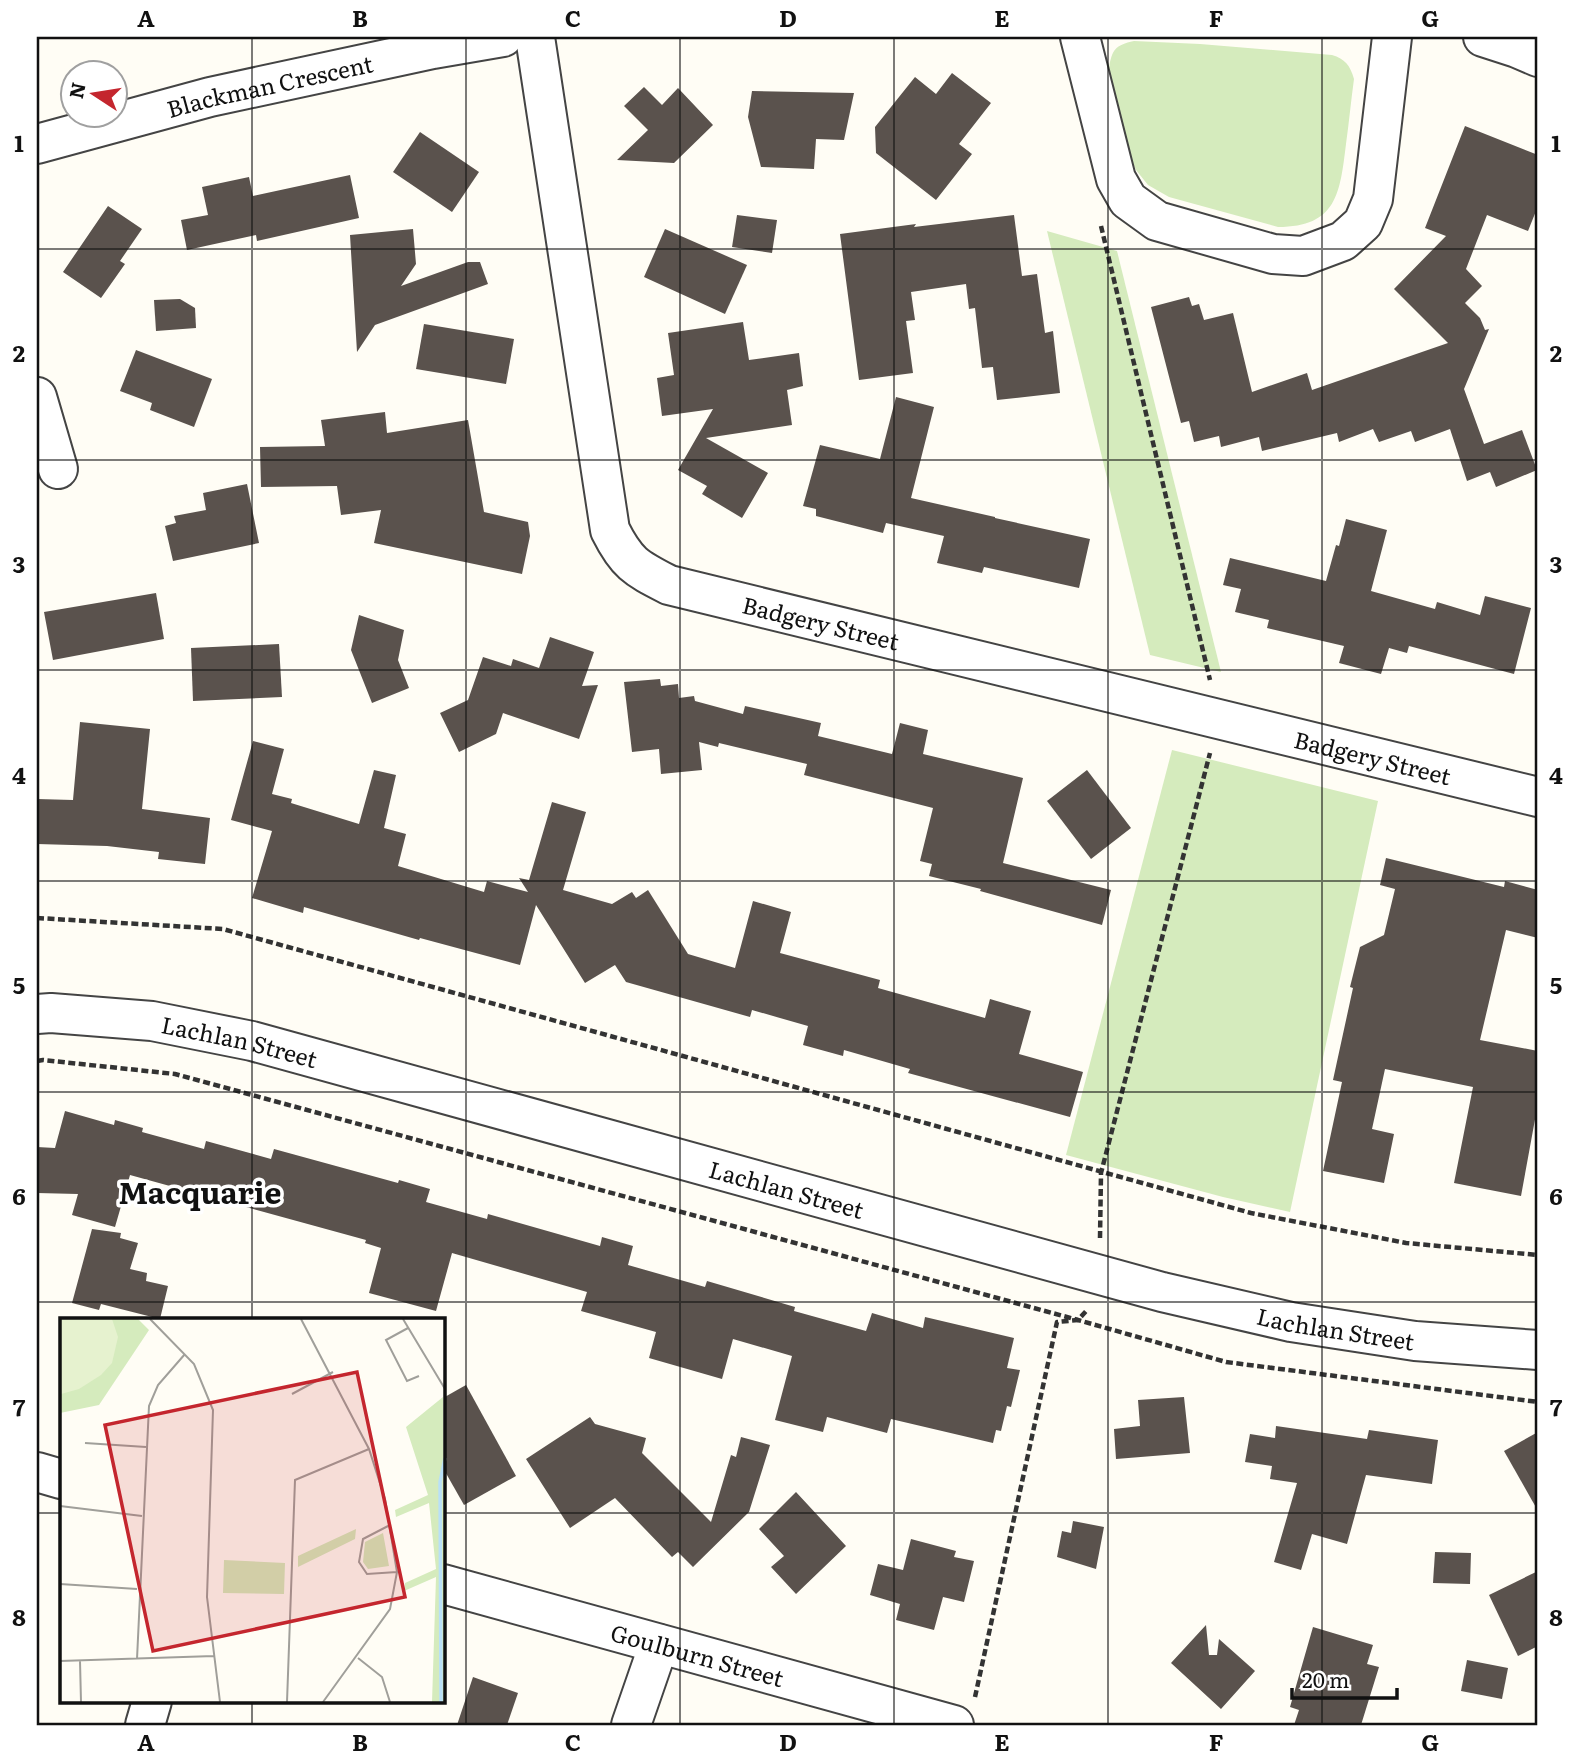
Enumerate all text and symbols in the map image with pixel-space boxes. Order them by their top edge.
text: A [137,0,155,34]
text: B [352,0,368,34]
text: C [565,0,581,34]
text: D [779,0,797,34]
text: E [994,0,1010,34]
text: F [1209,0,1224,34]
text: G [1421,0,1439,34]
street label: Blackman Crescent [163,45,376,125]
north arrow [60,60,130,130]
text: N [61,79,92,101]
text: 1 [14,125,24,159]
text: 1 [1551,125,1561,159]
text: 2 [13,335,25,369]
text: 2 [1550,335,1562,369]
text: 3 [13,546,25,580]
text: 3 [1550,546,1562,580]
street label: Badgery Street [739,587,904,658]
street label: Badgery Street [1291,721,1455,792]
text: 4 [12,757,26,791]
text: 4 [1549,757,1563,791]
text: 5 [13,967,25,1001]
text: 5 [1550,967,1562,1001]
street label: Lachlan Street [159,1006,322,1075]
street label: Lachlan Street [706,1151,869,1226]
district label: Macquarie [118,1169,282,1213]
text: 6 [12,1178,26,1212]
text: 6 [1549,1178,1563,1212]
street label: Lachlan Street [1254,1298,1418,1358]
inset map [60,1318,444,1702]
text: 7 [13,1389,26,1423]
text: 7 [1550,1389,1563,1423]
text: 8 [12,1599,26,1633]
text: 8 [1549,1599,1563,1633]
street label: Goulburn Street [607,1614,788,1694]
scale bar [1292,1657,1396,1701]
text: 20 m [1302,1663,1349,1694]
text: A [137,1724,155,1758]
text: B [352,1724,368,1758]
text: C [565,1724,581,1758]
text: D [779,1724,797,1758]
text: E [994,1724,1010,1758]
text: F [1209,1724,1224,1758]
text: G [1421,1724,1439,1758]

